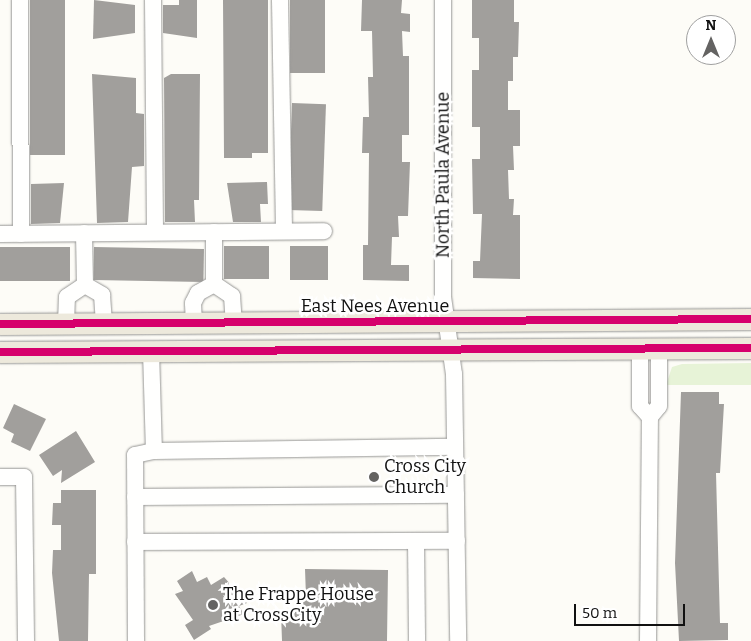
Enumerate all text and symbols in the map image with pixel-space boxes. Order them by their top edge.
north arrow [686,15,736,65]
text: N [706,17,716,34]
street label: North Paula Avenue [432,92,454,258]
street label: East Nees Avenue [301,295,449,317]
place label: Cross City Church [384,456,466,498]
marker: Cross City Church [368,471,380,483]
place label: The Frappe House at CrossCity [223,584,374,626]
scale bar [576,594,687,626]
marker: The Frappe House at CrossCity [207,599,219,611]
text: 50 m [582,604,617,622]

